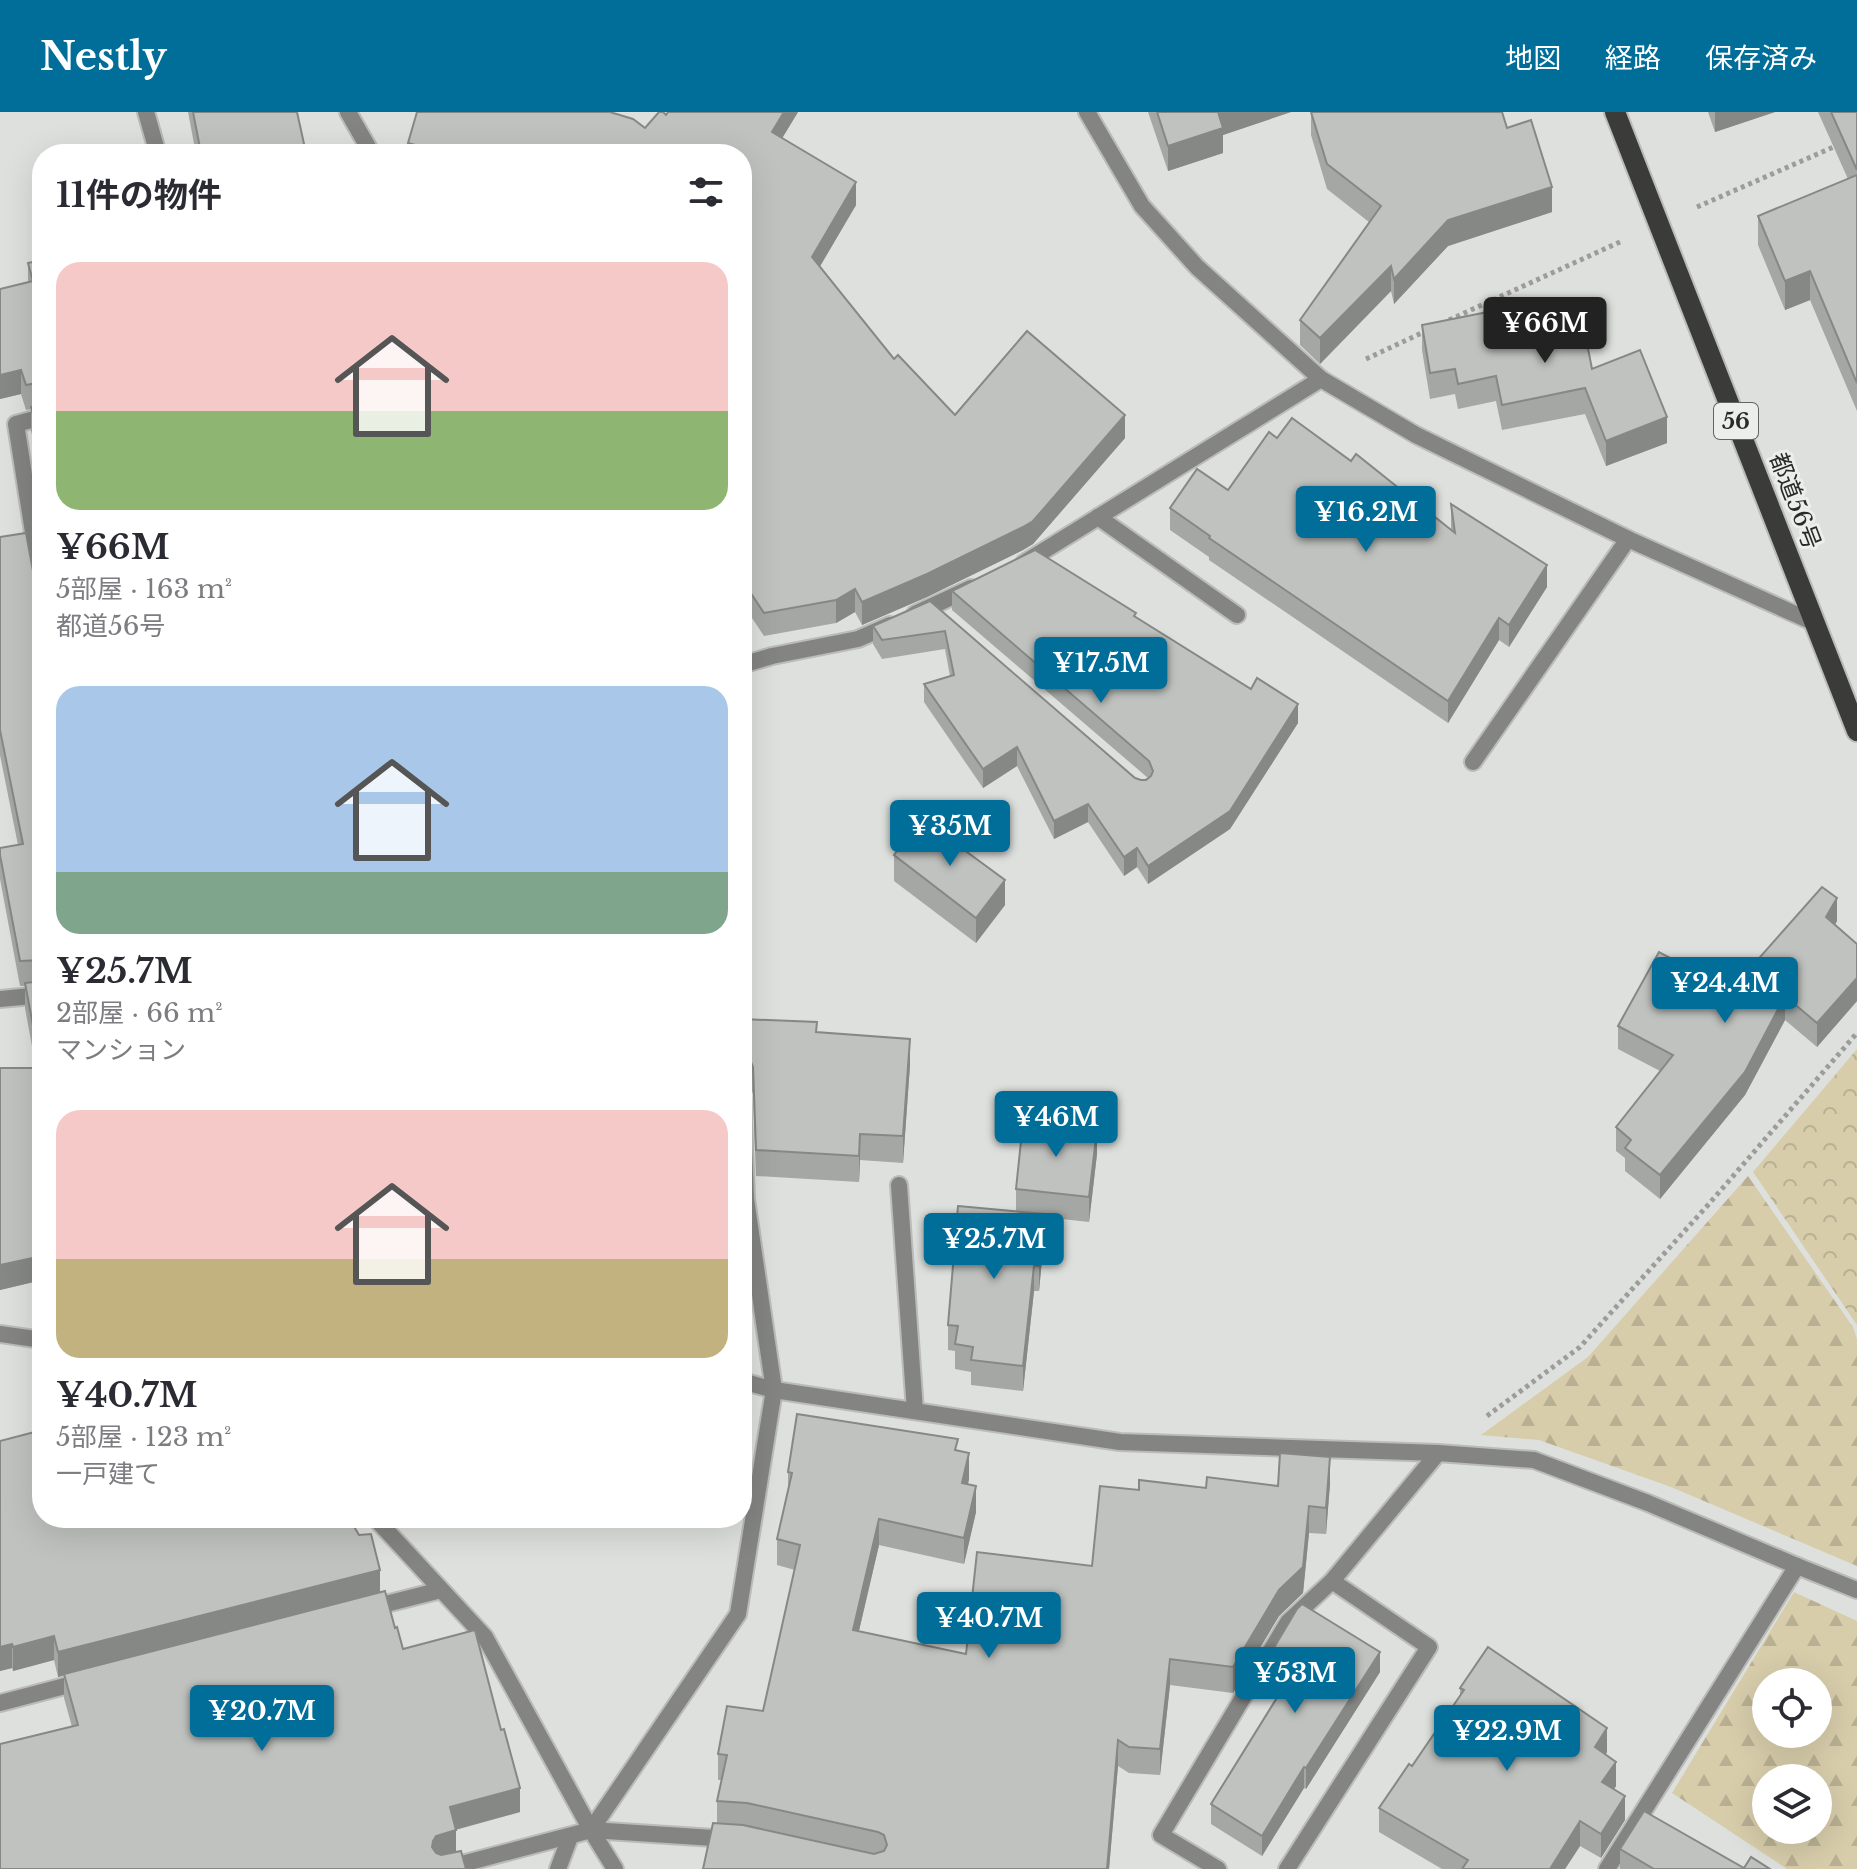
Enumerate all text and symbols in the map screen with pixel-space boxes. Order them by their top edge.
text: Nestly [40,33,167,80]
text: 地図 [1505,41,1561,76]
text: 経路 [1605,41,1661,76]
text: 保存済み [1705,41,1817,76]
icon: filters [684,170,728,214]
text: 11件の物件 [56,174,222,216]
pin: ¥66M [1498,297,1592,365]
text: ¥66M [1502,307,1588,339]
icon: home [320,314,464,458]
road number: 56 [1714,403,1758,439]
street label: 都道56号 [1764,448,1827,553]
pin: ¥16.2M [1301,486,1431,554]
text: ¥16.2M [1314,496,1418,528]
text: ¥66M [56,526,170,568]
text: 5部屋 · 163 m² [56,573,232,605]
text: 都道56号 [56,610,166,642]
pin: ¥17.5M [1036,637,1166,705]
text: ¥17.5M [1052,647,1150,679]
icon: home [320,738,464,882]
pin: ¥35M [903,800,997,868]
text: ¥35M [908,810,992,842]
text: ¥25.7M [56,950,193,992]
pin: ¥24.4M [1660,957,1790,1025]
text: ¥24.4M [1670,967,1780,999]
text: 2部屋 · 66 m² [56,997,223,1029]
text: マンション [56,1034,186,1066]
pin: ¥46M [1009,1091,1103,1159]
text: ¥46M [1013,1101,1099,1133]
icon: home [320,1162,464,1306]
pin: ¥25.7M [929,1213,1059,1281]
text: ¥25.7M [942,1223,1046,1255]
text: ¥40.7M [56,1374,198,1416]
text: 5部屋 · 123 m² [56,1421,232,1453]
text: 一戸建て [56,1458,160,1490]
pin: ¥40.7M [924,1592,1054,1660]
text: ¥40.7M [935,1602,1043,1634]
pin: ¥53M [1248,1647,1342,1715]
text: ¥53M [1253,1657,1337,1689]
map controls [1752,1668,1832,1844]
button: locate [1752,1668,1832,1748]
pin: ¥20.7M [197,1685,327,1753]
text: ¥20.7M [208,1695,316,1727]
pin: ¥22.9M [1442,1705,1572,1773]
text: ¥22.9M [1452,1715,1562,1747]
button: layers [1752,1764,1832,1844]

